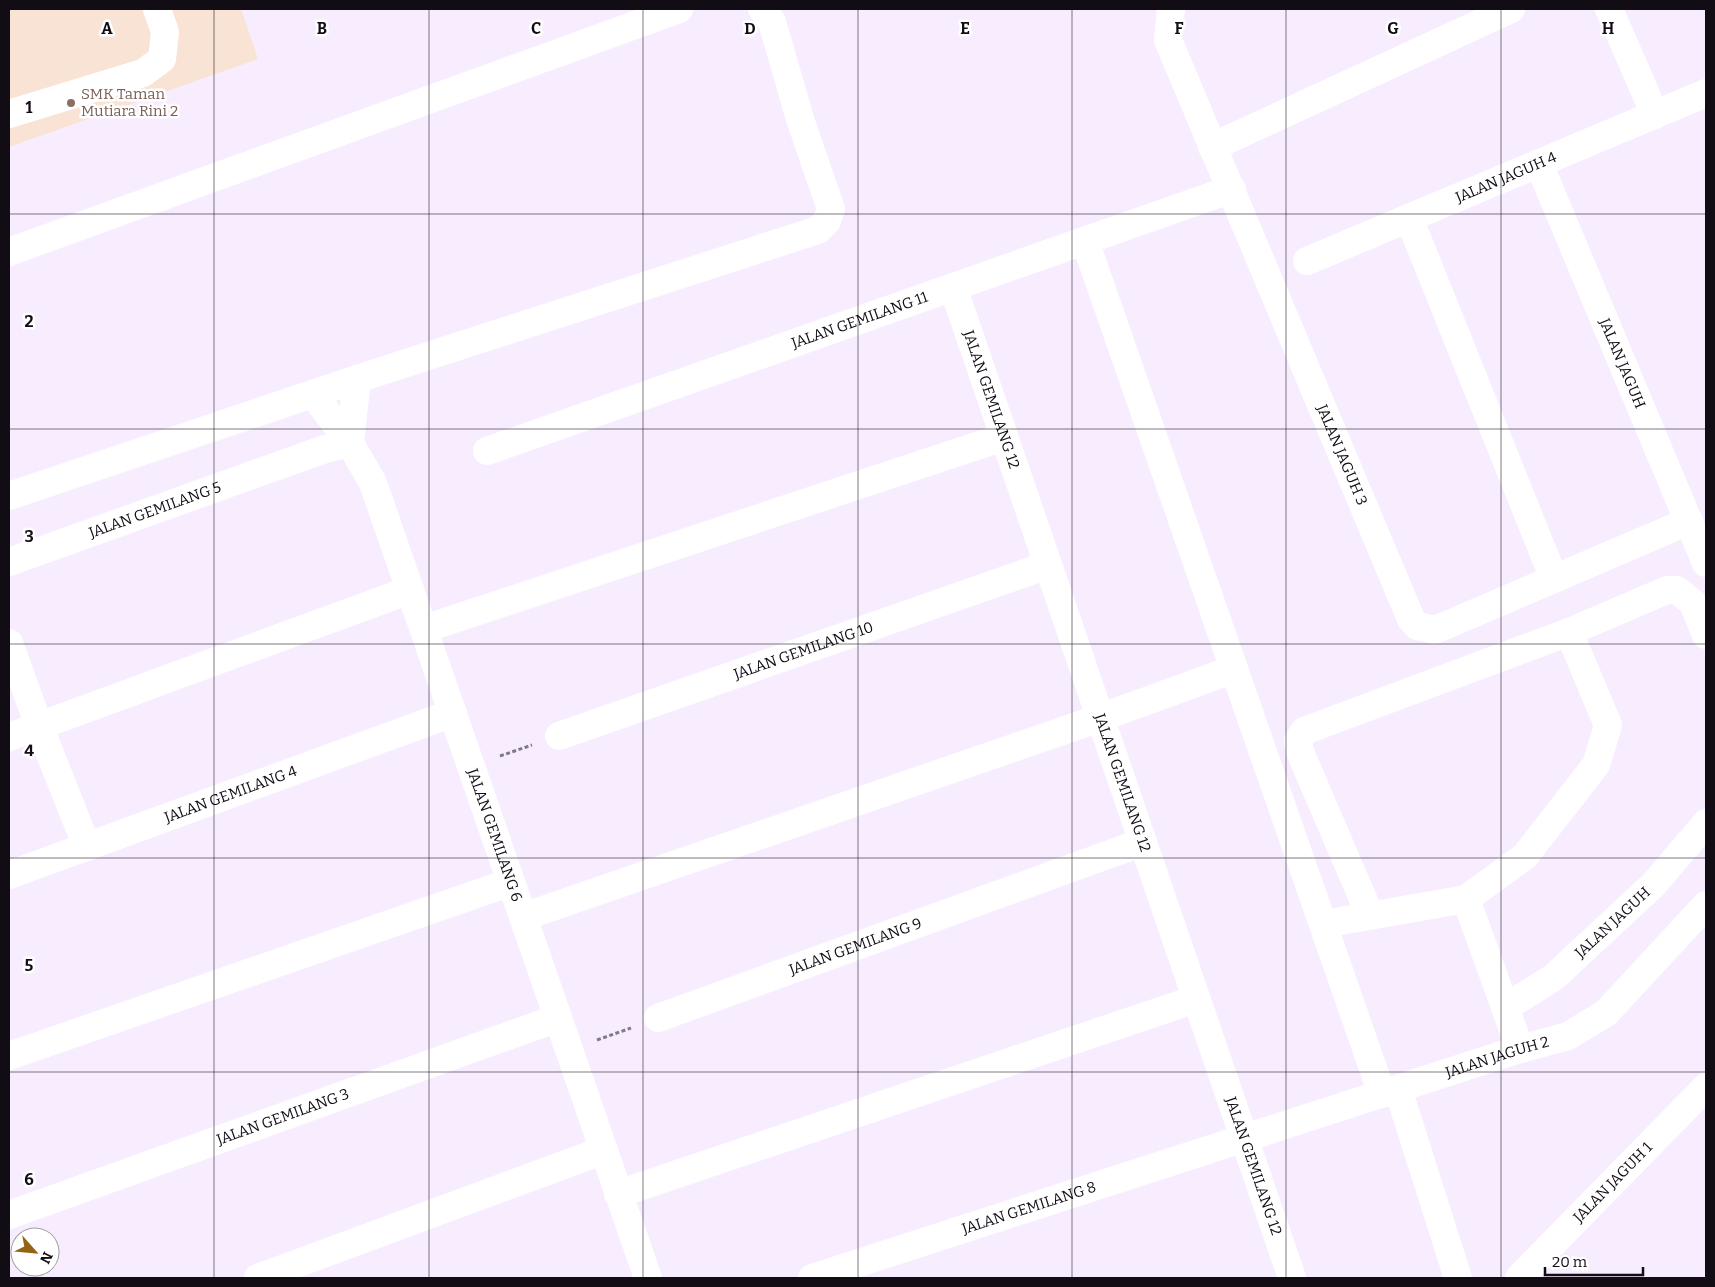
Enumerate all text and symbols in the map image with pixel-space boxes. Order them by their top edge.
text: A [101,19,113,38]
text: B [317,19,327,38]
text: C [531,19,541,38]
text: D [744,19,756,38]
text: E [960,19,970,38]
text: F [1175,19,1184,38]
text: G [1387,19,1399,38]
text: H [1602,19,1615,38]
place label: SMK Taman Mutiara Rini 2 [81,85,178,120]
marker: SMK Taman Mutiara Rini 2 [65,97,77,109]
text: 1 [26,98,33,117]
street label: JALAN JAGUH 4 [1452,148,1559,207]
street label: JALAN GEMILANG 11 [788,288,930,352]
text: 2 [24,312,34,331]
street label: JALAN JAGUH [1595,315,1649,411]
street label: JALAN GEMILANG 12 [959,327,1024,471]
street label: JALAN JAGUH 3 [1313,401,1371,508]
street label: JALAN GEMILANG 5 [86,478,223,542]
text: 3 [24,527,34,546]
street label: JALAN GEMILANG 10 [730,618,876,684]
street label: JALAN GEMILANG 12 [1090,710,1155,854]
text: 4 [24,741,34,760]
street label: JALAN GEMILANG 4 [161,762,300,827]
street label: JALAN GEMILANG 6 [463,765,526,904]
street label: JALAN JAGUH [1571,883,1654,962]
street label: JALAN GEMILANG 9 [786,914,924,979]
text: 5 [25,956,34,975]
street label: JALAN JAGUH 2 [1442,1033,1551,1082]
street label: JALAN GEMILANG 3 [213,1085,352,1149]
street label: JALAN GEMILANG 12 [1221,1094,1286,1238]
street label: JALAN JAGUH 1 [1569,1138,1656,1227]
text: 6 [24,1170,34,1189]
street label: JALAN GEMILANG 8 [959,1178,1098,1238]
north arrow [10,1227,60,1277]
scale bar [1545,1244,1642,1276]
text: N [36,1249,56,1267]
text: 20 m [1552,1253,1588,1271]

